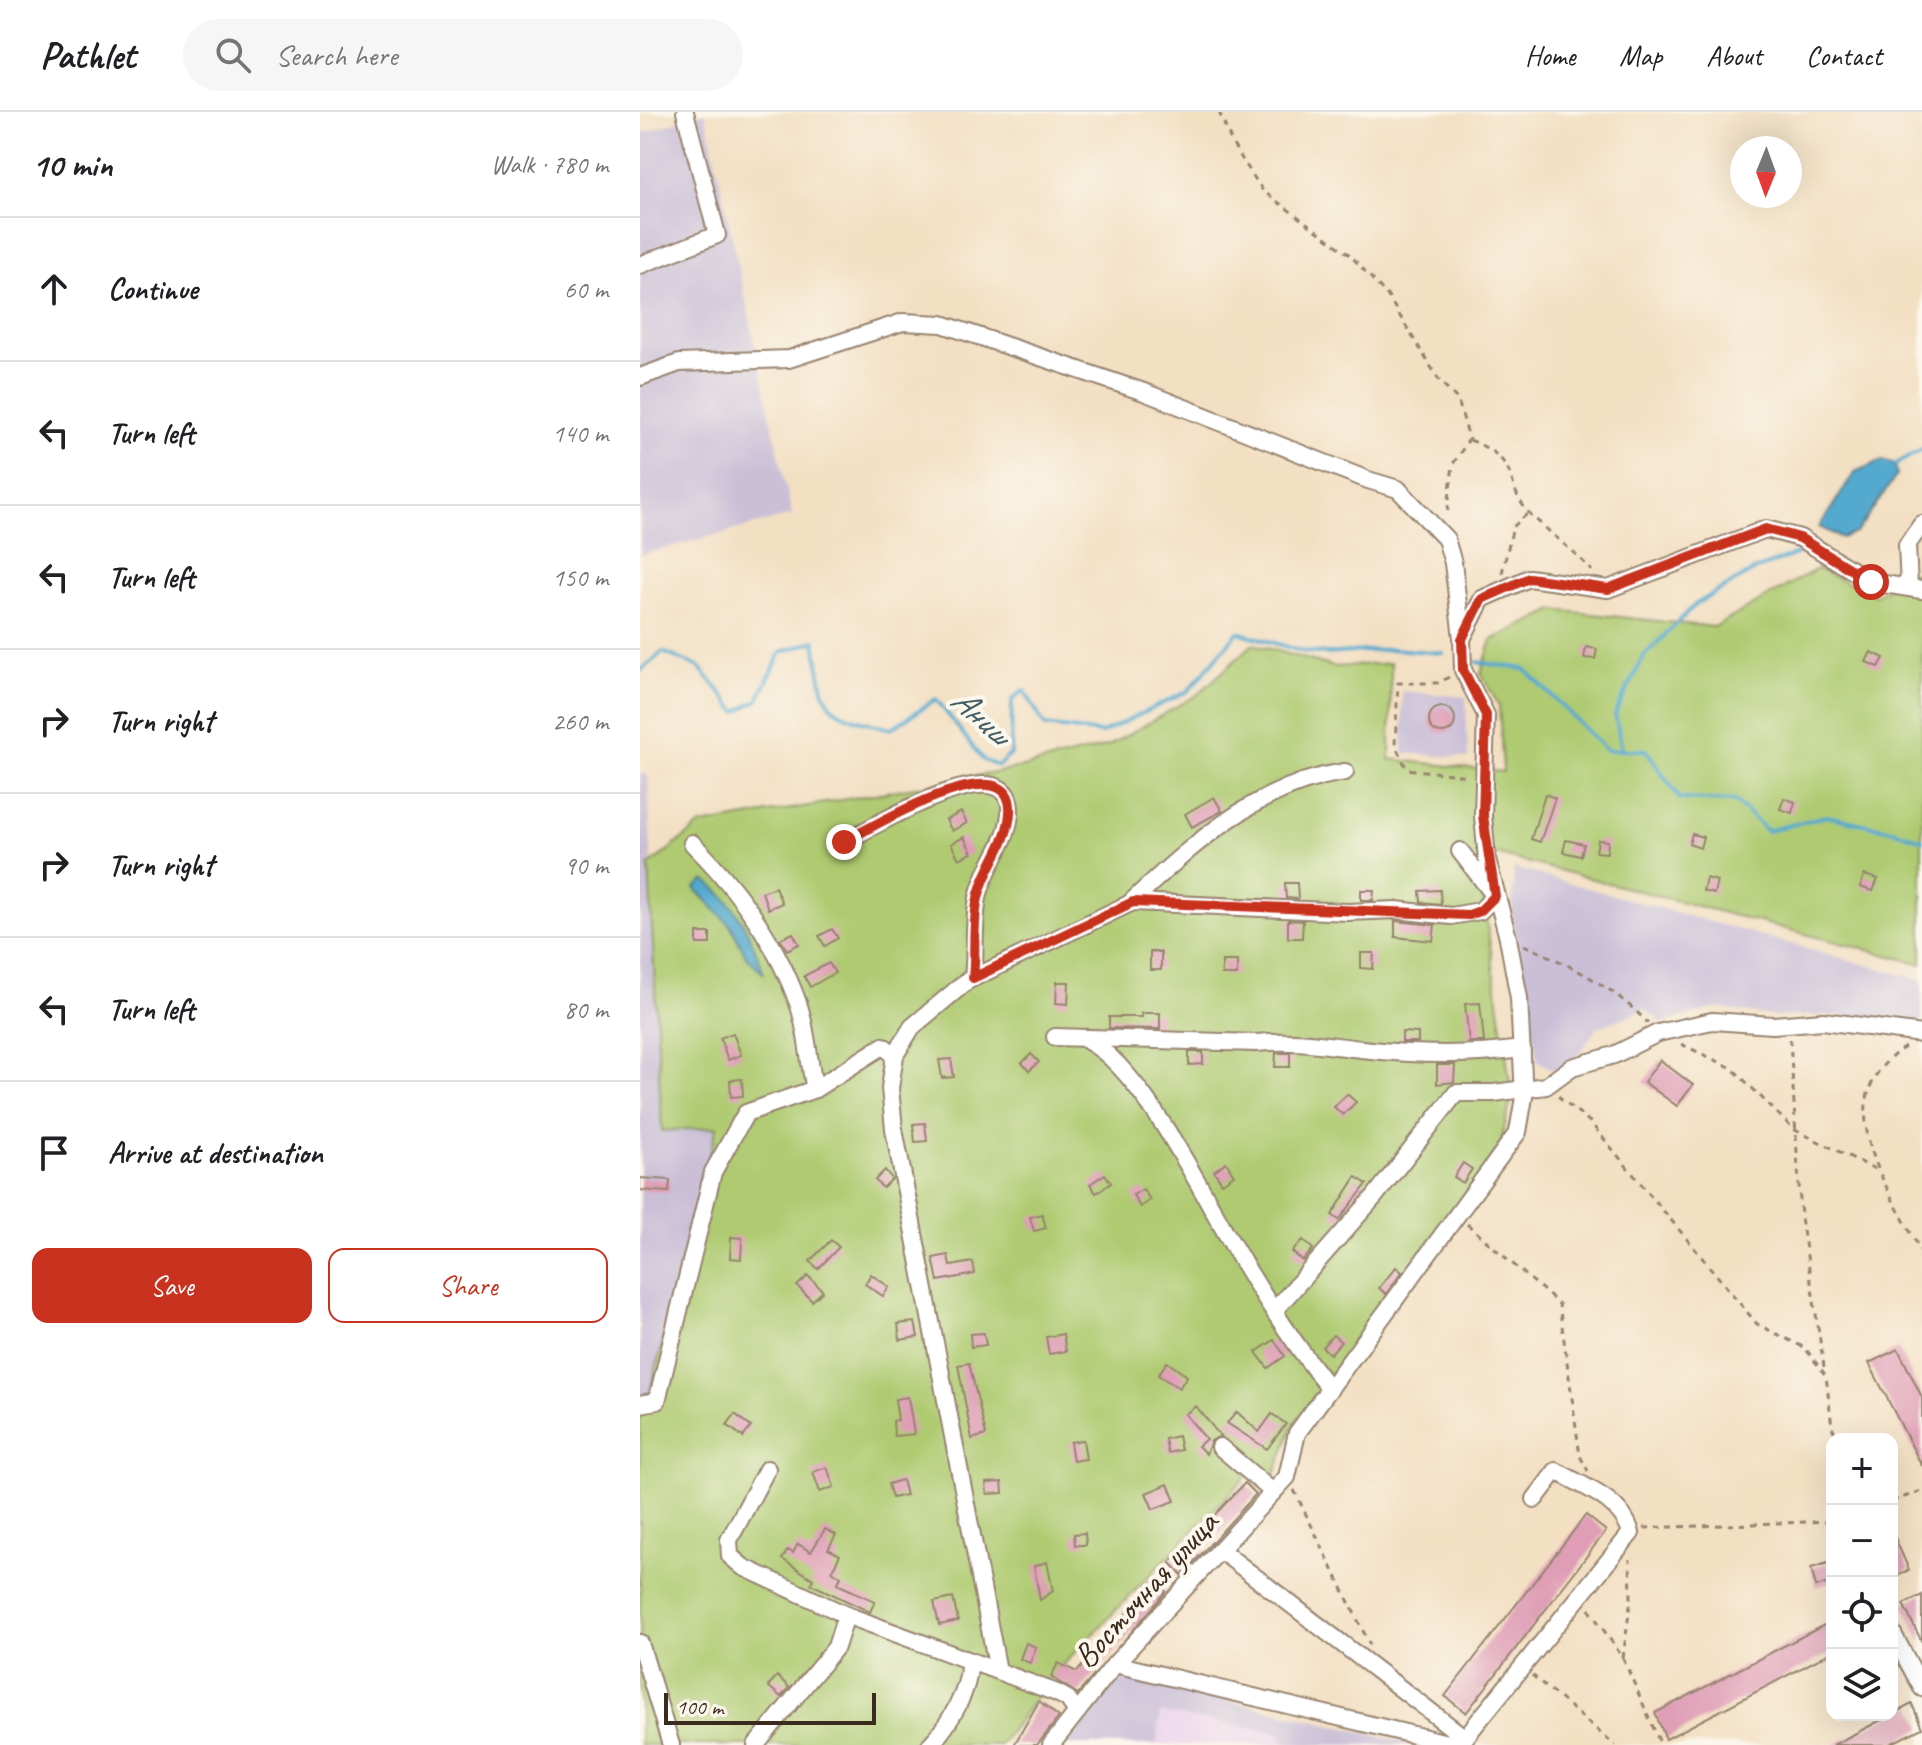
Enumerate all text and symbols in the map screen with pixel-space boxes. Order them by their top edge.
search box [183,19,743,91]
text: Pathlet [40,32,135,79]
icon: search [211,33,255,77]
text: Search here [275,36,398,74]
text: Home [1525,38,1575,73]
text: Map [1619,38,1662,73]
text: About [1706,38,1762,73]
text: Contact [1806,38,1882,73]
north arrow [1730,136,1802,208]
text: 10 min [32,143,112,186]
text: Walk · 780 m [491,148,608,181]
icon: ahead [32,267,76,311]
text: Continue [108,270,198,308]
text: 60 m [564,273,608,306]
icon: left [32,411,76,455]
text: Turn left [108,414,195,452]
text: 140 m [552,417,608,450]
icon: left [32,555,76,599]
text: Turn left [108,558,195,596]
text: 150 m [552,561,608,594]
route start [1853,564,1889,600]
water label: Аниш [942,677,1025,758]
icon: right [32,699,76,743]
text: Turn right [108,702,213,740]
text: 260 m [552,705,608,738]
route end [826,824,862,860]
icon: right [32,843,76,887]
text: Turn right [108,846,213,884]
text: 90 m [564,849,608,882]
icon: left [32,987,76,1031]
text: Turn left [108,990,195,1028]
text: 80 m [564,993,608,1026]
icon: arrive [32,1131,76,1175]
text: Arrive at destination [108,1134,323,1172]
button: Save [32,1248,312,1323]
button: Share [328,1248,608,1323]
map controls [1826,1433,1898,1721]
button: + [1826,1433,1898,1505]
street label: Восточная улица [1064,1500,1229,1677]
button: − [1826,1505,1898,1577]
button: locate [1826,1577,1898,1649]
button: layers [1826,1649,1898,1721]
scale bar [664,1689,876,1725]
text: 100 m [676,1693,723,1721]

